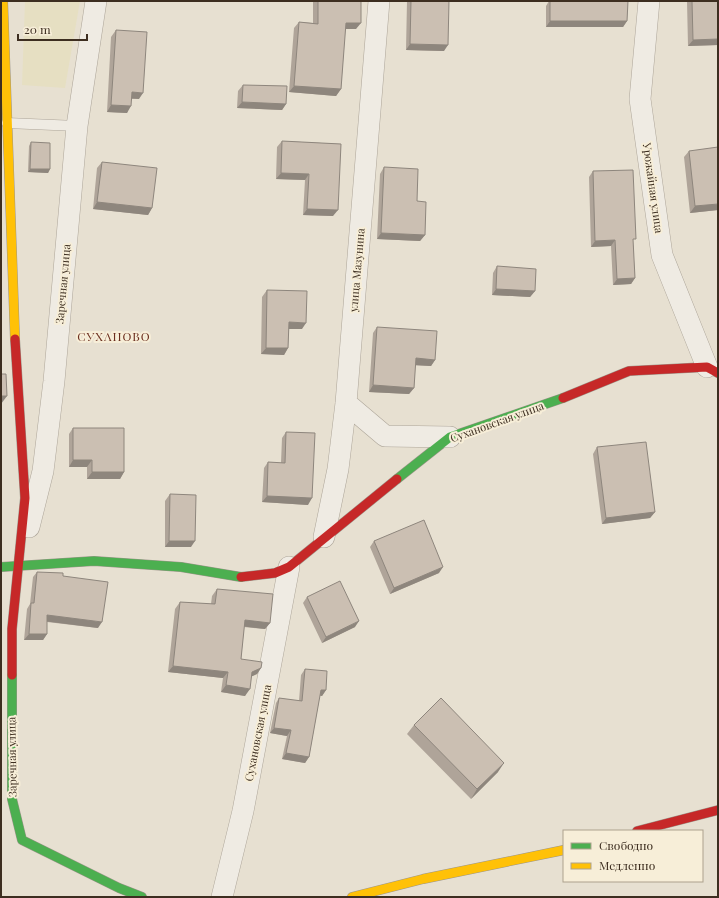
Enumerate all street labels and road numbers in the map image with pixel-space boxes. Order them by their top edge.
street label: Урожайная улица [640,141,667,235]
street label: улица Мазунина [345,227,368,313]
street label: Заречная улица [52,243,74,325]
street label: Сухановская улица [448,397,546,445]
street label: Сухановская улица [241,683,274,783]
street label: Заречная улица [3,716,20,797]

